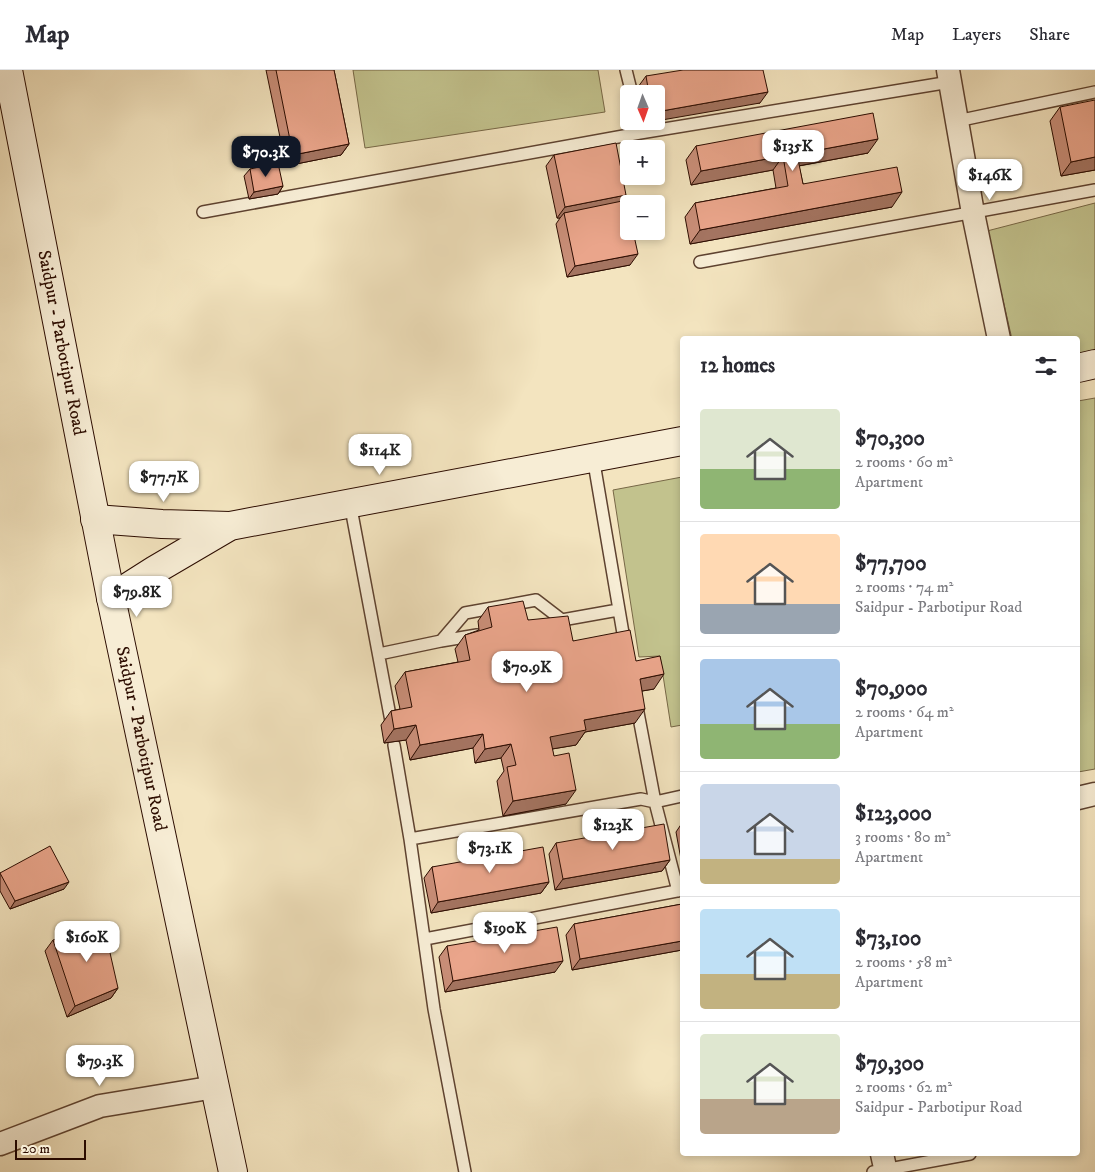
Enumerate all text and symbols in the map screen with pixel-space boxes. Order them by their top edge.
text: Map [25,20,69,50]
text: Map [891,24,924,46]
text: Layers [952,24,1001,46]
text: Share [1029,24,1070,46]
north arrow [620,85,665,130]
map controls [620,85,665,240]
pin: $135K [758,129,828,172]
pin: $70.3K [225,136,307,178]
text: $135K [773,136,813,156]
button: + [620,140,665,185]
text: $70.3K [243,142,289,162]
pin: $146K [955,158,1025,201]
text: $146K [968,165,1012,185]
button: − [620,195,665,240]
street label: Saidpur - Parbotipur Road [32,248,90,437]
icon: filters [1032,352,1060,380]
text: 12 homes [700,353,775,379]
text: $70,300 [855,426,925,452]
icon: home [740,429,800,489]
pin: $114K [345,434,415,476]
text: $114K [360,440,400,460]
text: 2 rooms · 60 m² [855,452,953,472]
pin: $77.7K [123,460,205,503]
text: $77.7K [140,467,188,487]
text: Apartment [855,472,923,492]
text: $77,700 [855,551,926,577]
icon: home [740,554,800,614]
pin: $79.8K [96,576,178,618]
text: 2 rooms · 74 m² [855,577,953,597]
text: $79.8K [113,582,161,602]
text: Saidpur - Parbotipur Road [855,597,1022,617]
street label: Saidpur - Parbotipur Road [111,645,171,833]
pin: $70.9K [486,650,568,693]
text: $70.9K [503,657,551,677]
text: $70,900 [855,676,928,702]
icon: home [740,679,800,739]
text: 2 rooms · 64 m² [855,702,954,722]
text: Apartment [855,722,923,742]
text: $123,000 [855,801,932,827]
icon: home [740,804,800,864]
pin: $123K [578,808,648,851]
text: $123K [593,815,633,835]
text: 3 rooms · 80 m² [855,827,951,847]
pin: $73.1K [449,832,531,874]
text: $73.1K [468,838,512,858]
text: Apartment [855,847,923,867]
pin: $190K [470,912,540,954]
text: $190K [484,918,526,938]
pin: $160K [52,920,122,963]
text: $73,100 [855,926,921,952]
text: $160K [66,927,108,947]
icon: home [740,929,800,989]
text: 2 rooms · 58 m² [855,952,952,972]
text: Apartment [855,972,923,992]
pin: $79.3K [59,1044,141,1087]
text: $79.3K [77,1051,123,1071]
text: $79,300 [855,1051,924,1077]
icon: home [740,1054,800,1114]
text: 2 rooms · 62 m² [855,1077,952,1097]
text: Saidpur - Parbotipur Road [855,1097,1022,1117]
scale bar [15,1137,86,1160]
text: 20 m [22,1140,50,1158]

